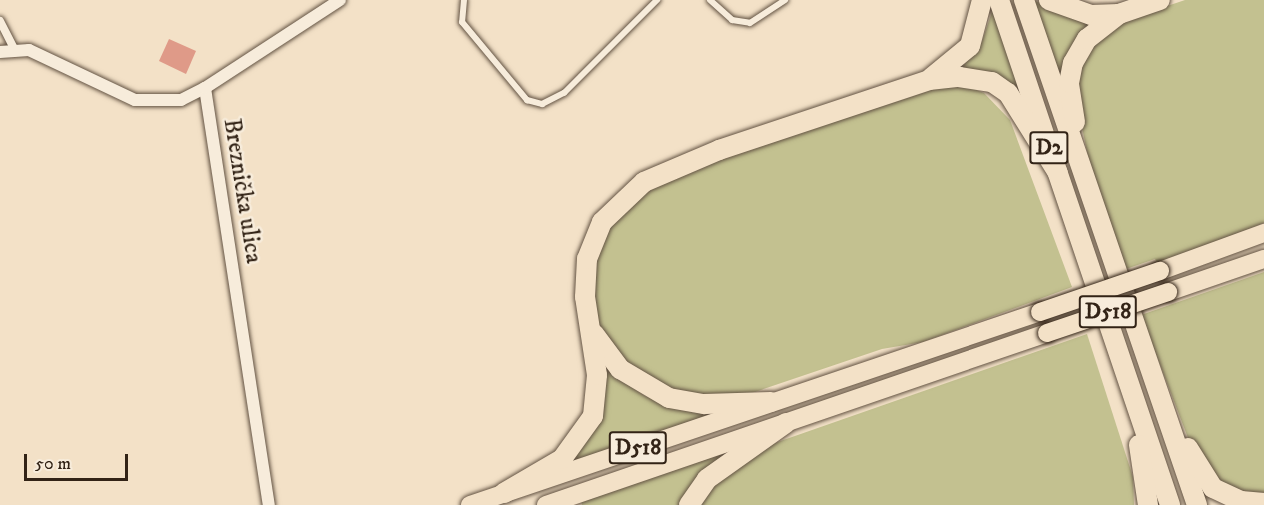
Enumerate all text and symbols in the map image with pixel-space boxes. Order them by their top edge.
street label: Breznička ulica [216,117,268,265]
road number: D2 [1028,129,1070,167]
road number: D518 [1078,293,1138,331]
road number: D518 [608,429,668,467]
scale bar [27,442,130,480]
text: 50 m [35,453,71,475]

